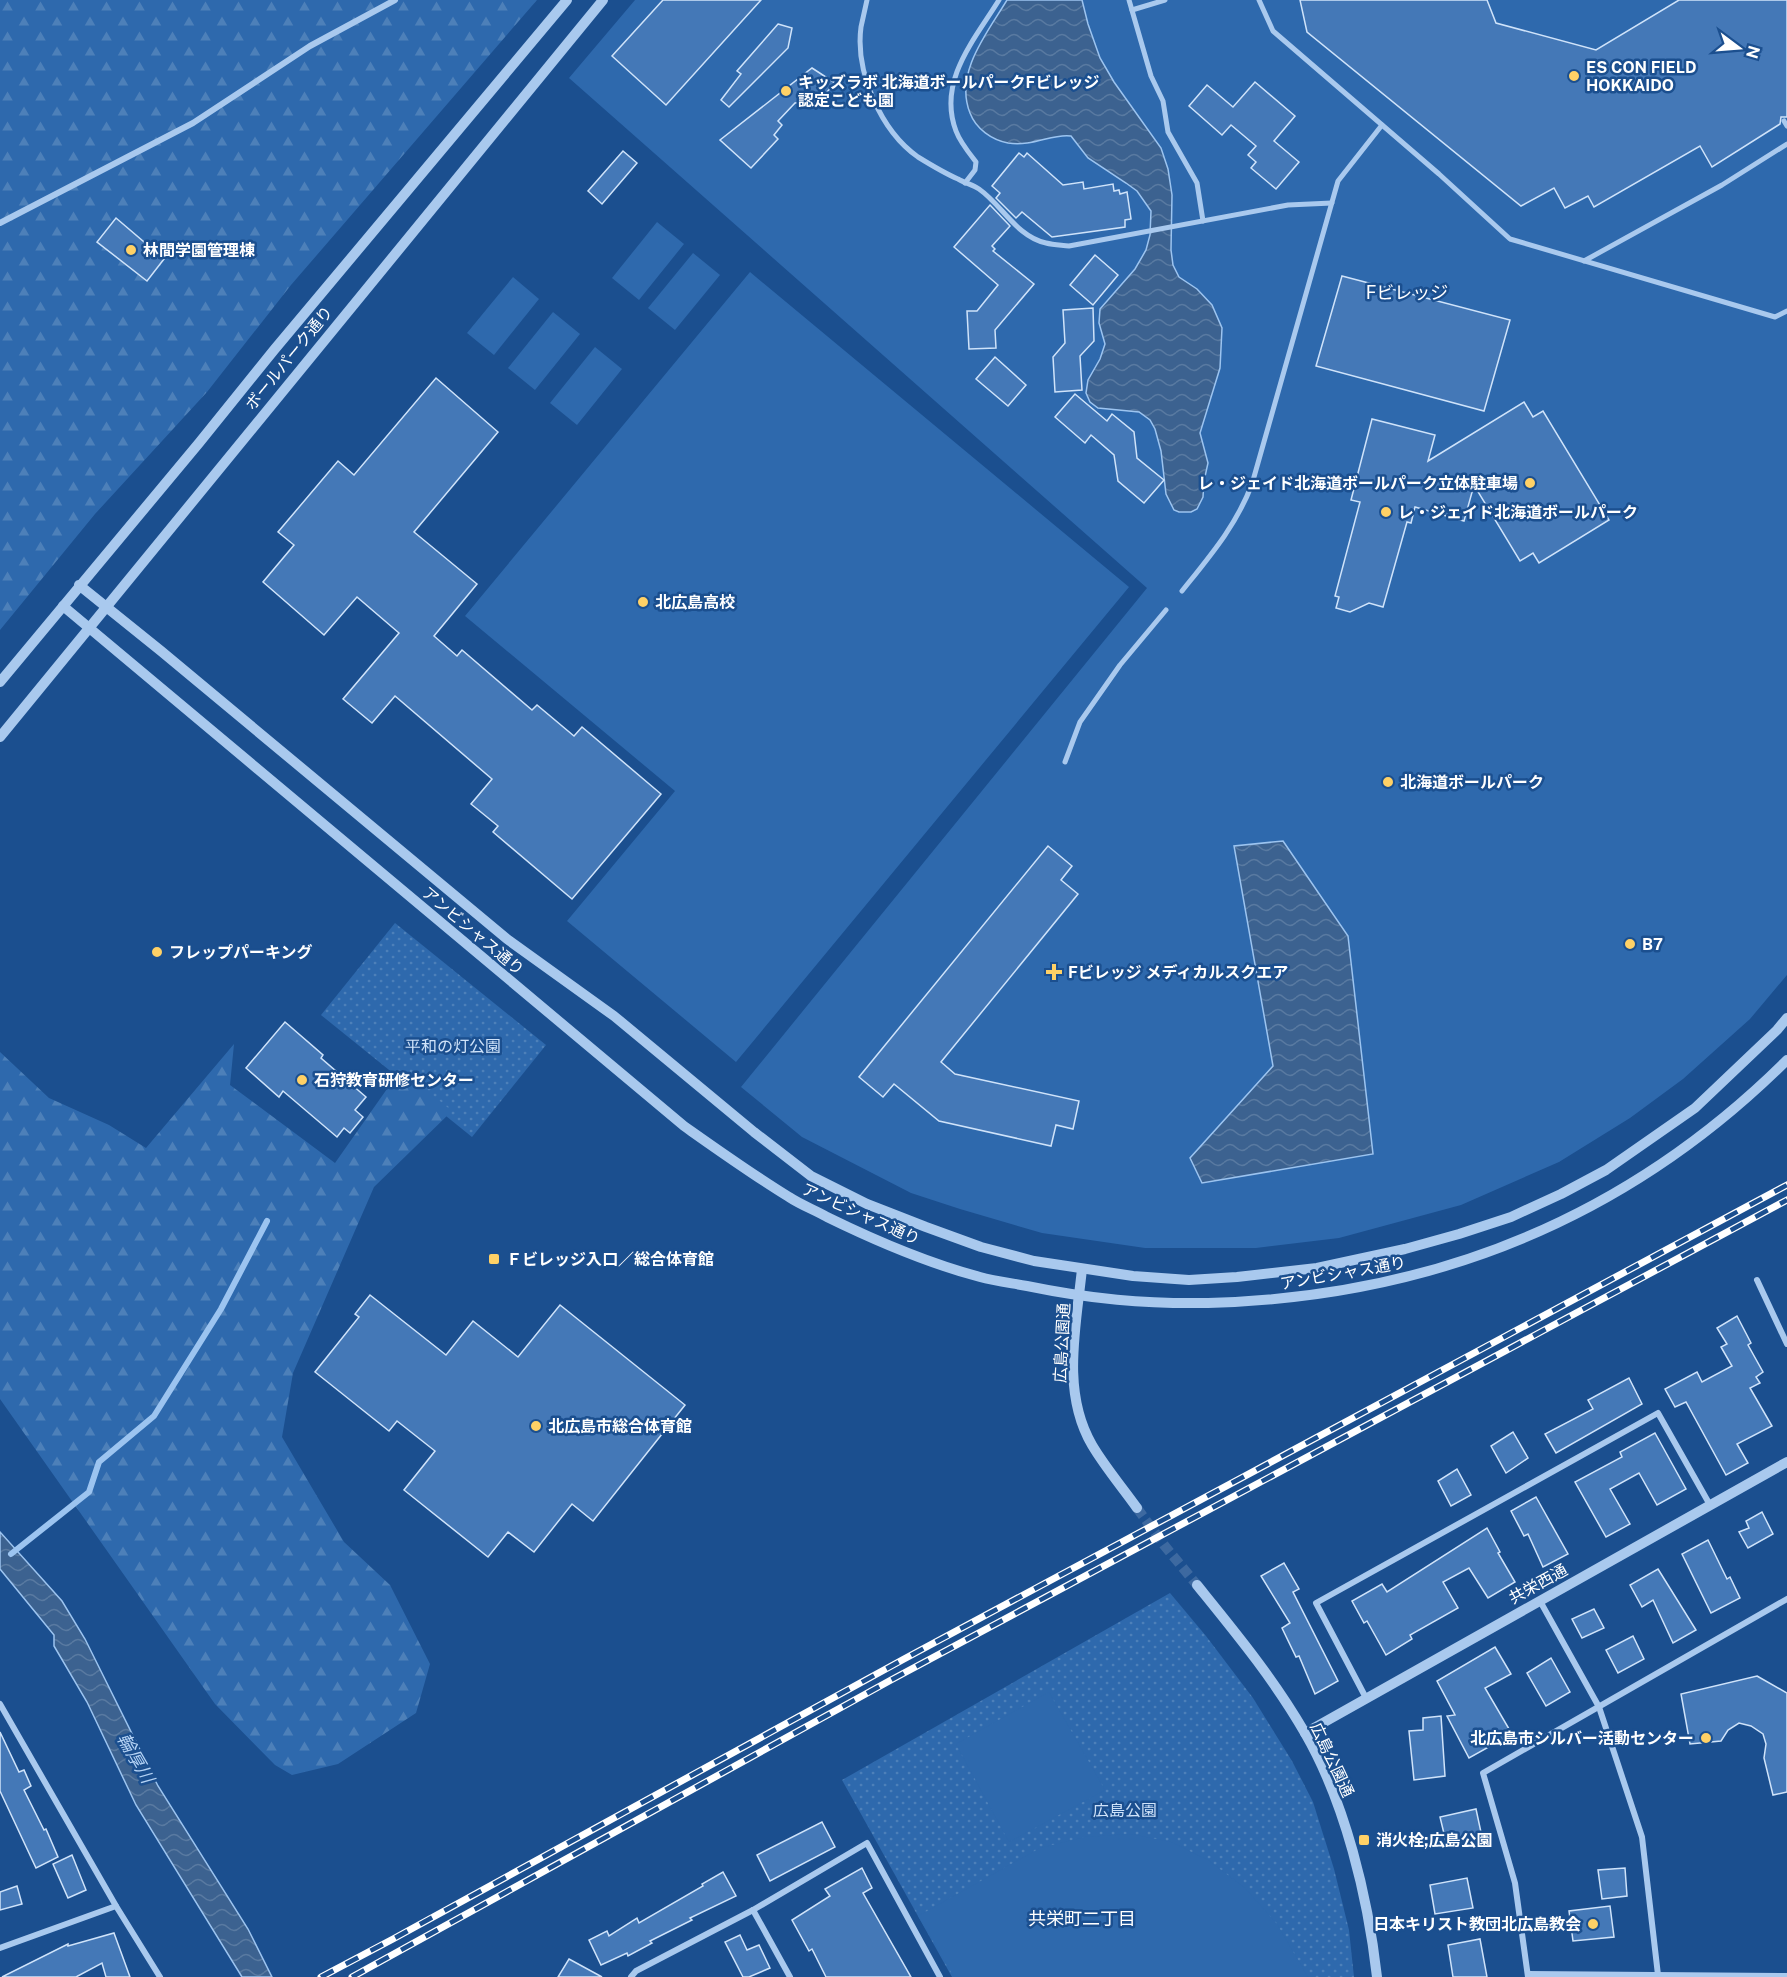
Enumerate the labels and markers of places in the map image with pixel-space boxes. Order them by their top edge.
place label: ES CON FIELD HOKKAIDO [1586,58,1696,95]
marker: ES CON FIELD HOKKAIDO [1567,69,1581,83]
place label: キッズラボ 北海道ボールパークFビレッジ 認定こども園 [798,73,1099,110]
marker: キッズラボ 北海道ボールパークFビレッジ 認定こども園 [779,84,793,98]
place label: 林間学園管理棟 [143,241,255,260]
marker: 林間学園管理棟 [124,243,138,257]
place label: レ・ジェイド北海道ボールパーク立体駐車場 [1198,474,1518,493]
marker: レ・ジェイド北海道ボールパーク立体駐車場 [1523,476,1537,490]
place label: レ・ジェイド北海道ボールパーク [1398,503,1638,522]
marker: レ・ジェイド北海道ボールパーク [1379,505,1393,519]
place label: 北広島高校 [655,593,735,612]
marker: 北広島高校 [636,595,650,609]
place label: 北海道ボールパーク [1400,773,1544,792]
marker: 北海道ボールパーク [1381,775,1395,789]
place label: B7 [1642,935,1663,954]
marker: B7 [1623,937,1637,951]
place label: フレップパーキング [169,943,313,962]
marker: フレップパーキング [150,945,164,959]
marker: Fビレッジ メディカルスクエア [1045,963,1063,981]
place label: Fビレッジ メディカルスクエア [1068,963,1288,982]
place label: 石狩教育研修センター [314,1071,474,1090]
marker: 石狩教育研修センター [295,1073,309,1087]
place label: Ｆビレッジ入口／総合体育館 [506,1250,714,1269]
marker: Ｆビレッジ入口／総合体育館 [487,1252,501,1266]
place label: 北広島市総合体育館 [548,1417,692,1436]
marker: 北広島市総合体育館 [529,1419,543,1433]
place label: 北広島市シルバー活動センター [1470,1729,1694,1748]
marker: 北広島市シルバー活動センター [1699,1731,1713,1745]
place label: 消火栓;広島公園 [1376,1831,1492,1850]
marker: 消火栓;広島公園 [1357,1833,1371,1847]
place label: 日本キリスト教団北広島教会 [1373,1915,1581,1934]
marker: 日本キリスト教団北広島教会 [1586,1917,1600,1931]

